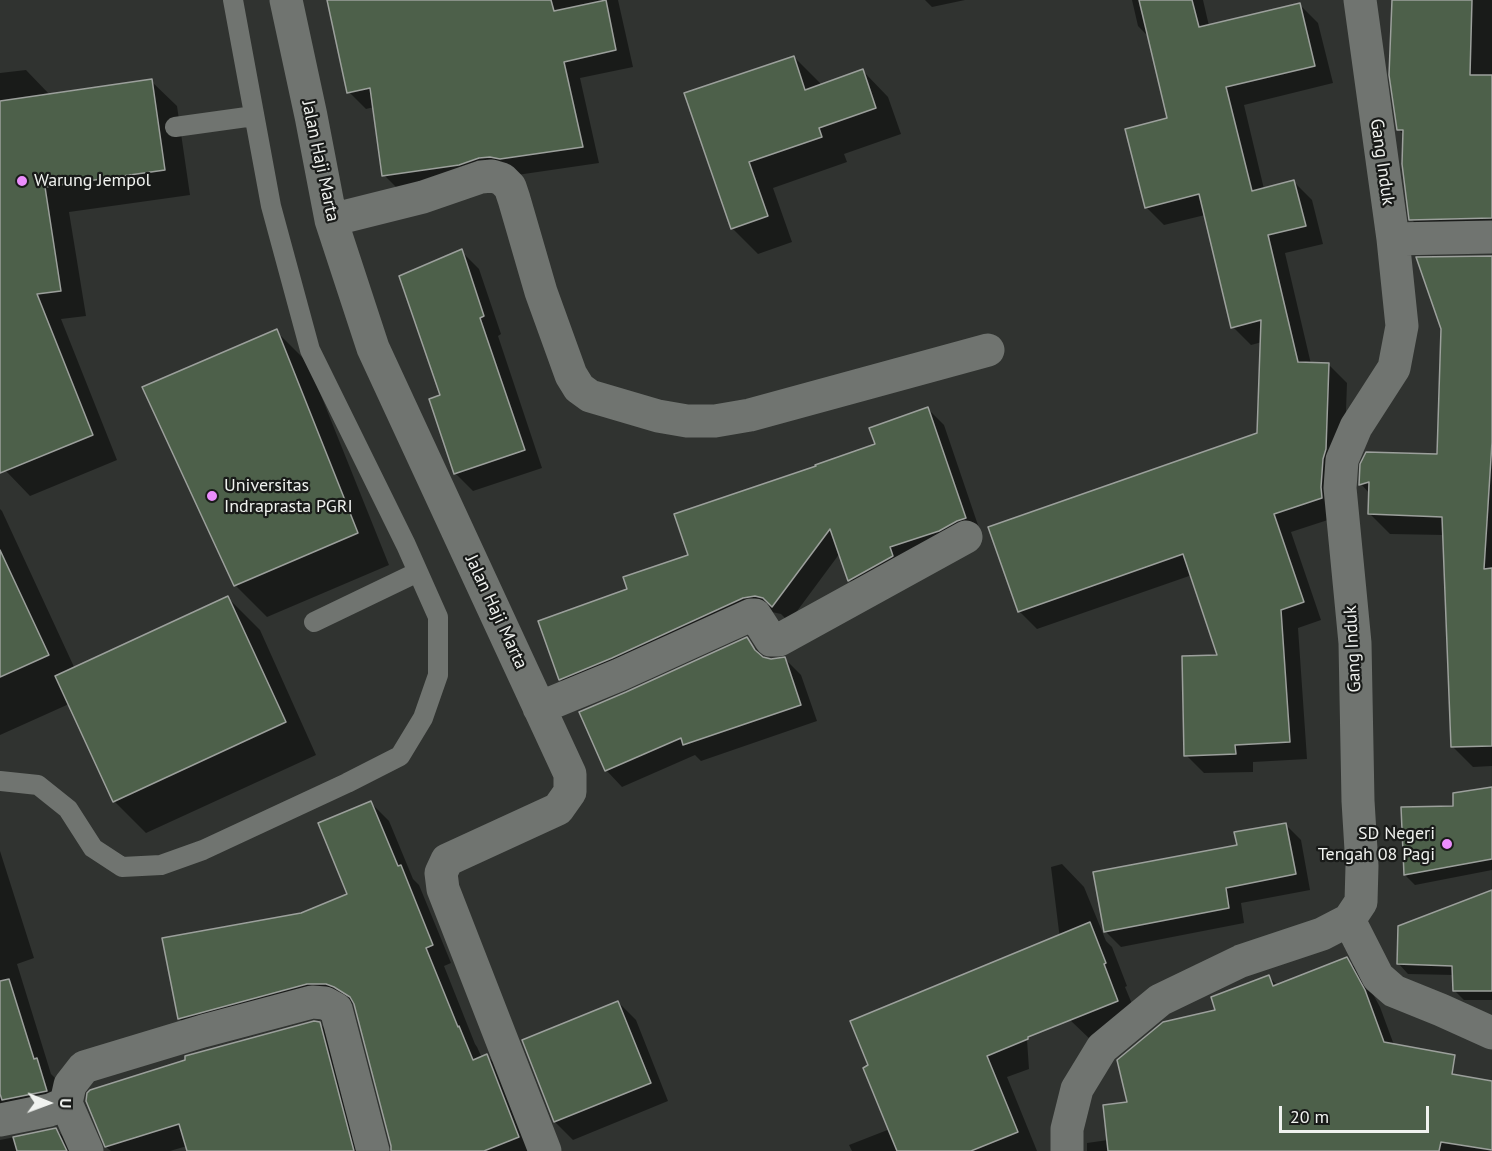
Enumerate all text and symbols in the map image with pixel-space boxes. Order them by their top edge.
street label: Jalan Haji Marta [297,98,343,224]
street label: Gang Induk [1365,117,1399,207]
place label: Warung Jempol [34,170,151,192]
marker: Warung Jempol [15,174,29,188]
place label: Universitas Indraprasta PGRI [224,475,353,518]
marker: Universitas Indraprasta PGRI [205,489,219,503]
street label: Jalan Haji Marta [460,552,532,672]
street label: Gang Induk [1340,605,1366,693]
place label: SD Negeri Tengah 08 Pagi [1318,823,1435,866]
marker: SD Negeri Tengah 08 Pagi [1440,837,1454,851]
north arrow [18,1073,78,1133]
scale bar [1282,1094,1432,1132]
text: U [56,1098,76,1109]
text: 20 m [1290,1105,1329,1128]

